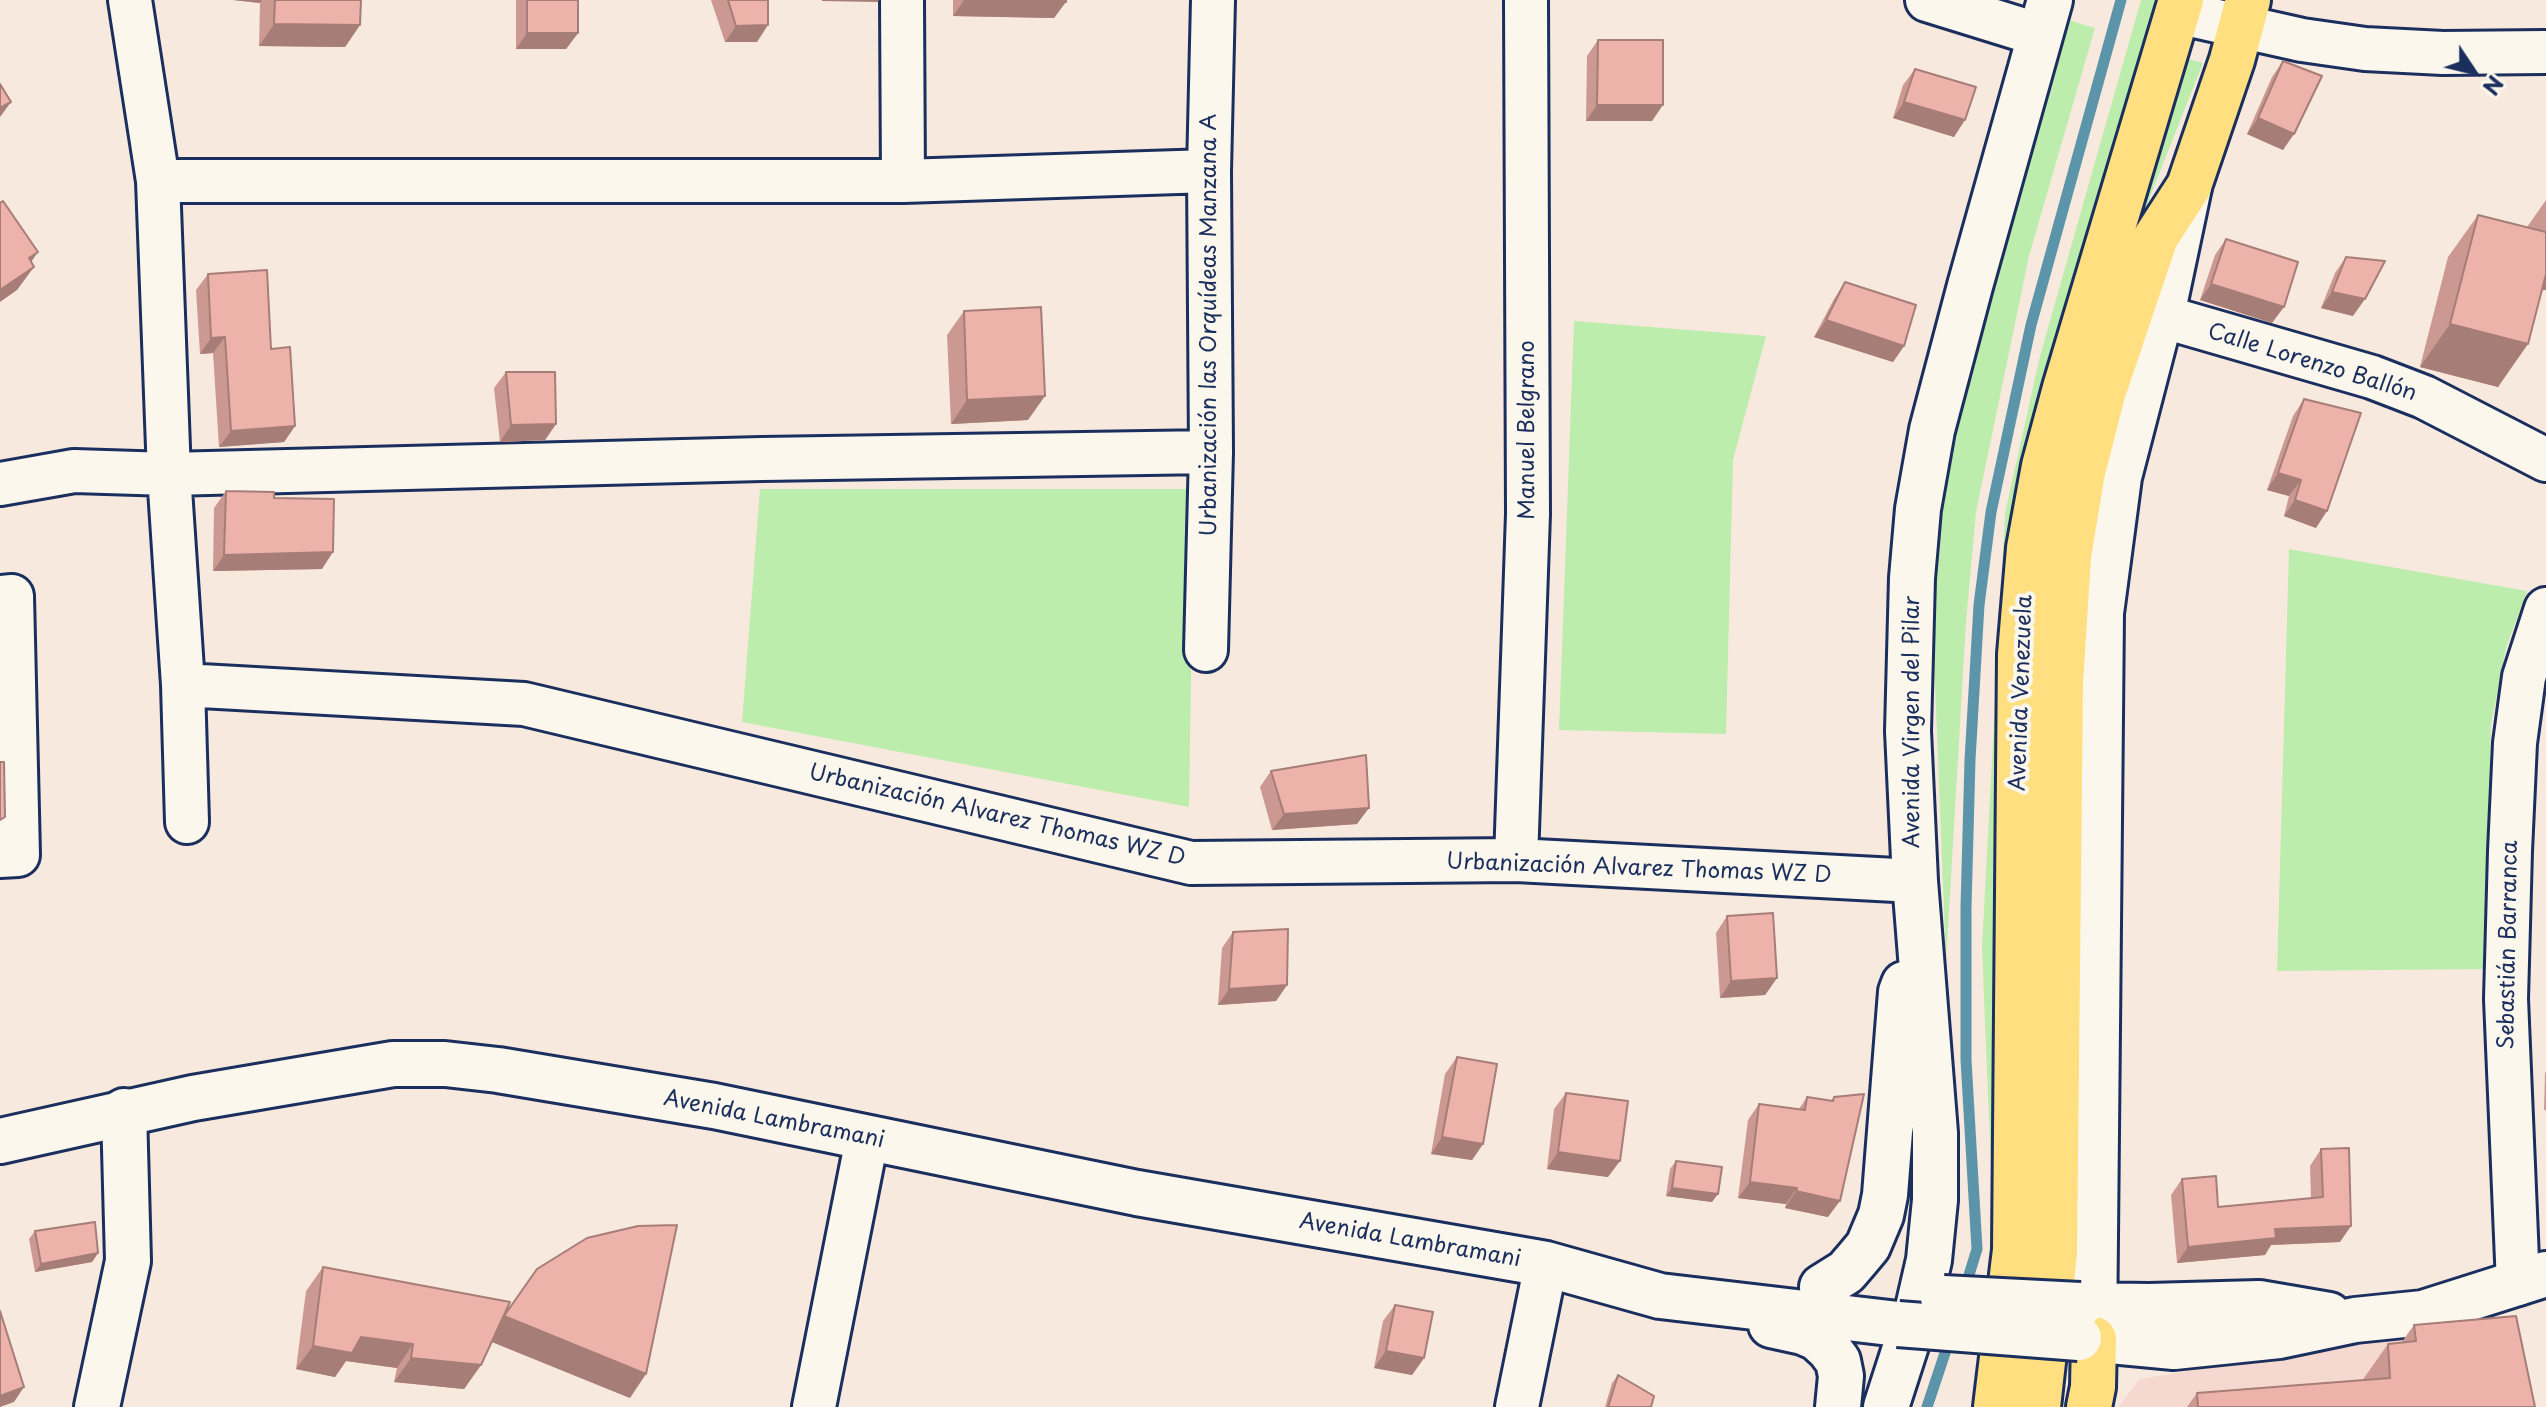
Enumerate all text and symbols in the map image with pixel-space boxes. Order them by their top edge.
north arrow [2434,32,2514,112]
text: N [2476,69,2513,103]
street label: Urbanización las Orquídeas Manzana A [1197,114,1223,536]
street label: Calle Lorenzo Ballón [2204,319,2420,407]
street label: Manuel Belgrano [1515,340,1541,520]
street label: Avenida Venezuela [2005,594,2039,792]
street label: Avenida Virgen del Pilar [1900,596,1926,848]
street label: Urbanización Alvarez Thomas WZ D [806,760,1188,872]
street label: Sebastián Barranca [2494,840,2524,1050]
street label: Urbanización Alvarez Thomas WZ D [1446,849,1832,889]
street label: Avenida Lambramani [661,1086,887,1154]
street label: Avenida Lambramani [1297,1209,1523,1273]

